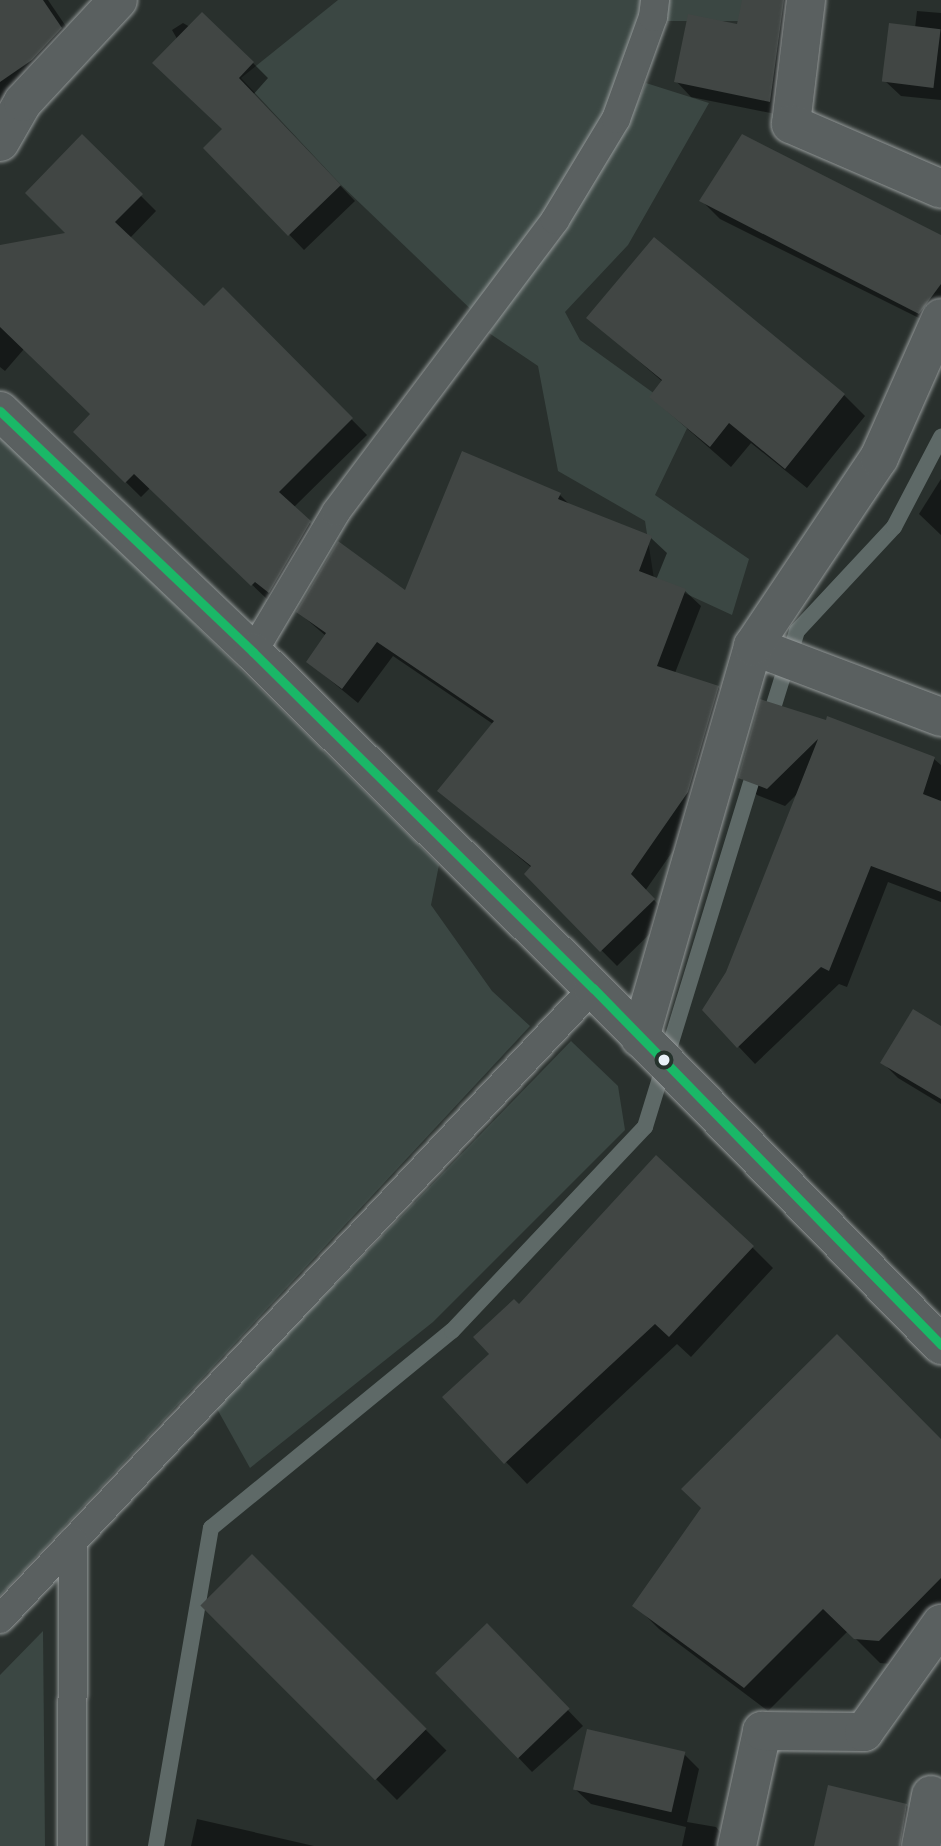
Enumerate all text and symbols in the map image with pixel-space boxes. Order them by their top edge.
unlabelled marker [657,1053,671,1067]

